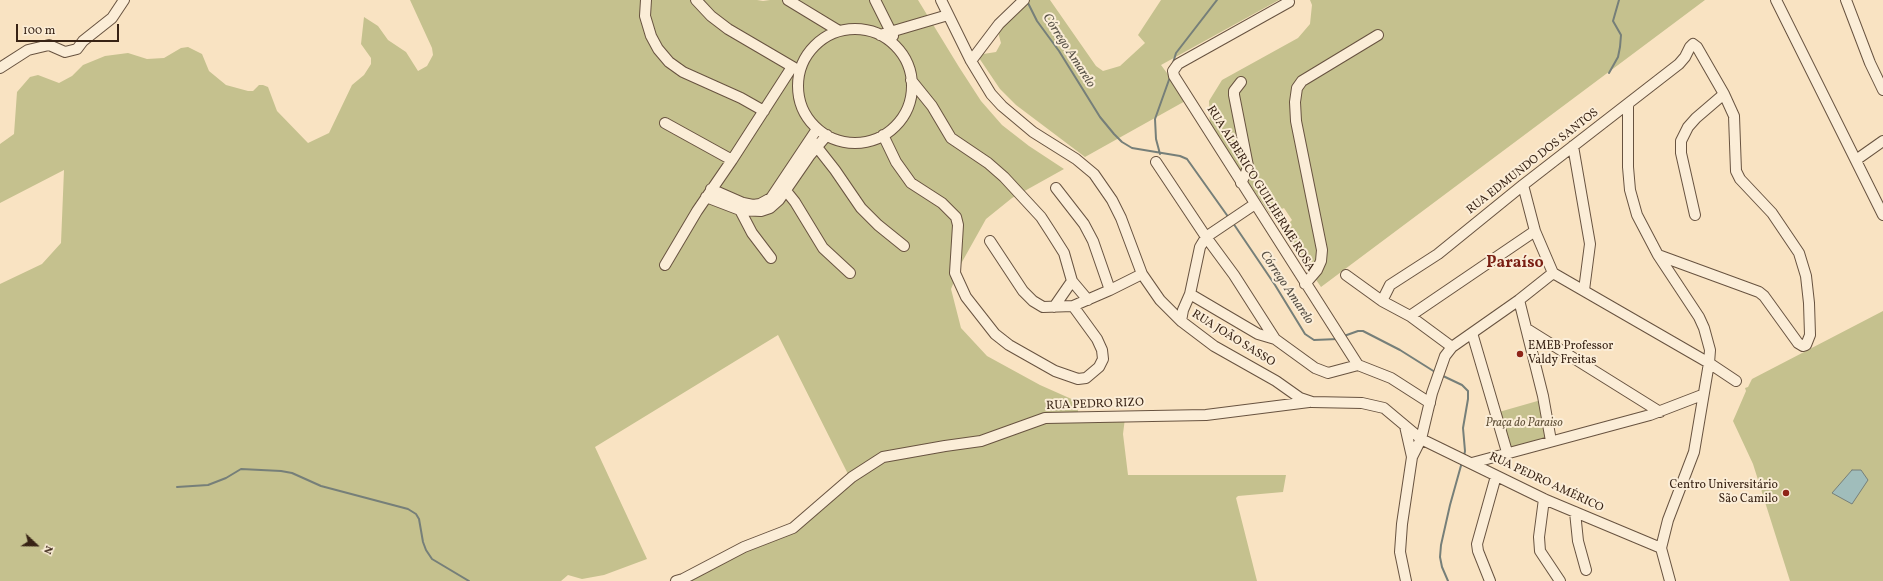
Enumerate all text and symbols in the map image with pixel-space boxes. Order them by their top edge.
water label: Córrego Amarelo [1038,11,1098,91]
scale bar [18,16,121,42]
text: 100 m [23,23,55,39]
street label: RUA ALBERICO GUILHERME ROSA [1203,103,1317,275]
street label: RUA EDMUNDO DOS SANTOS [1464,106,1602,218]
water label: Córrego Amarelo [1256,248,1316,328]
district label: Paraíso [1486,254,1544,274]
street label: RUA JOÃO SASSO [1189,308,1277,370]
place label: EMEB Professor Valdy Freitas [1528,340,1613,368]
marker: EMEB Professor Valdy Freitas [1515,349,1525,359]
street label: RUA PEDRO RIZO [1046,396,1144,414]
park label: Praça do Paraiso [1485,417,1563,431]
street label: RUA PEDRO AMÉRICO [1486,450,1606,516]
place label: Centro Universitário São Camilo [1670,479,1778,507]
marker: Centro Universitário São Camilo [1781,488,1791,498]
north arrow [16,525,56,565]
text: N [39,543,56,556]

